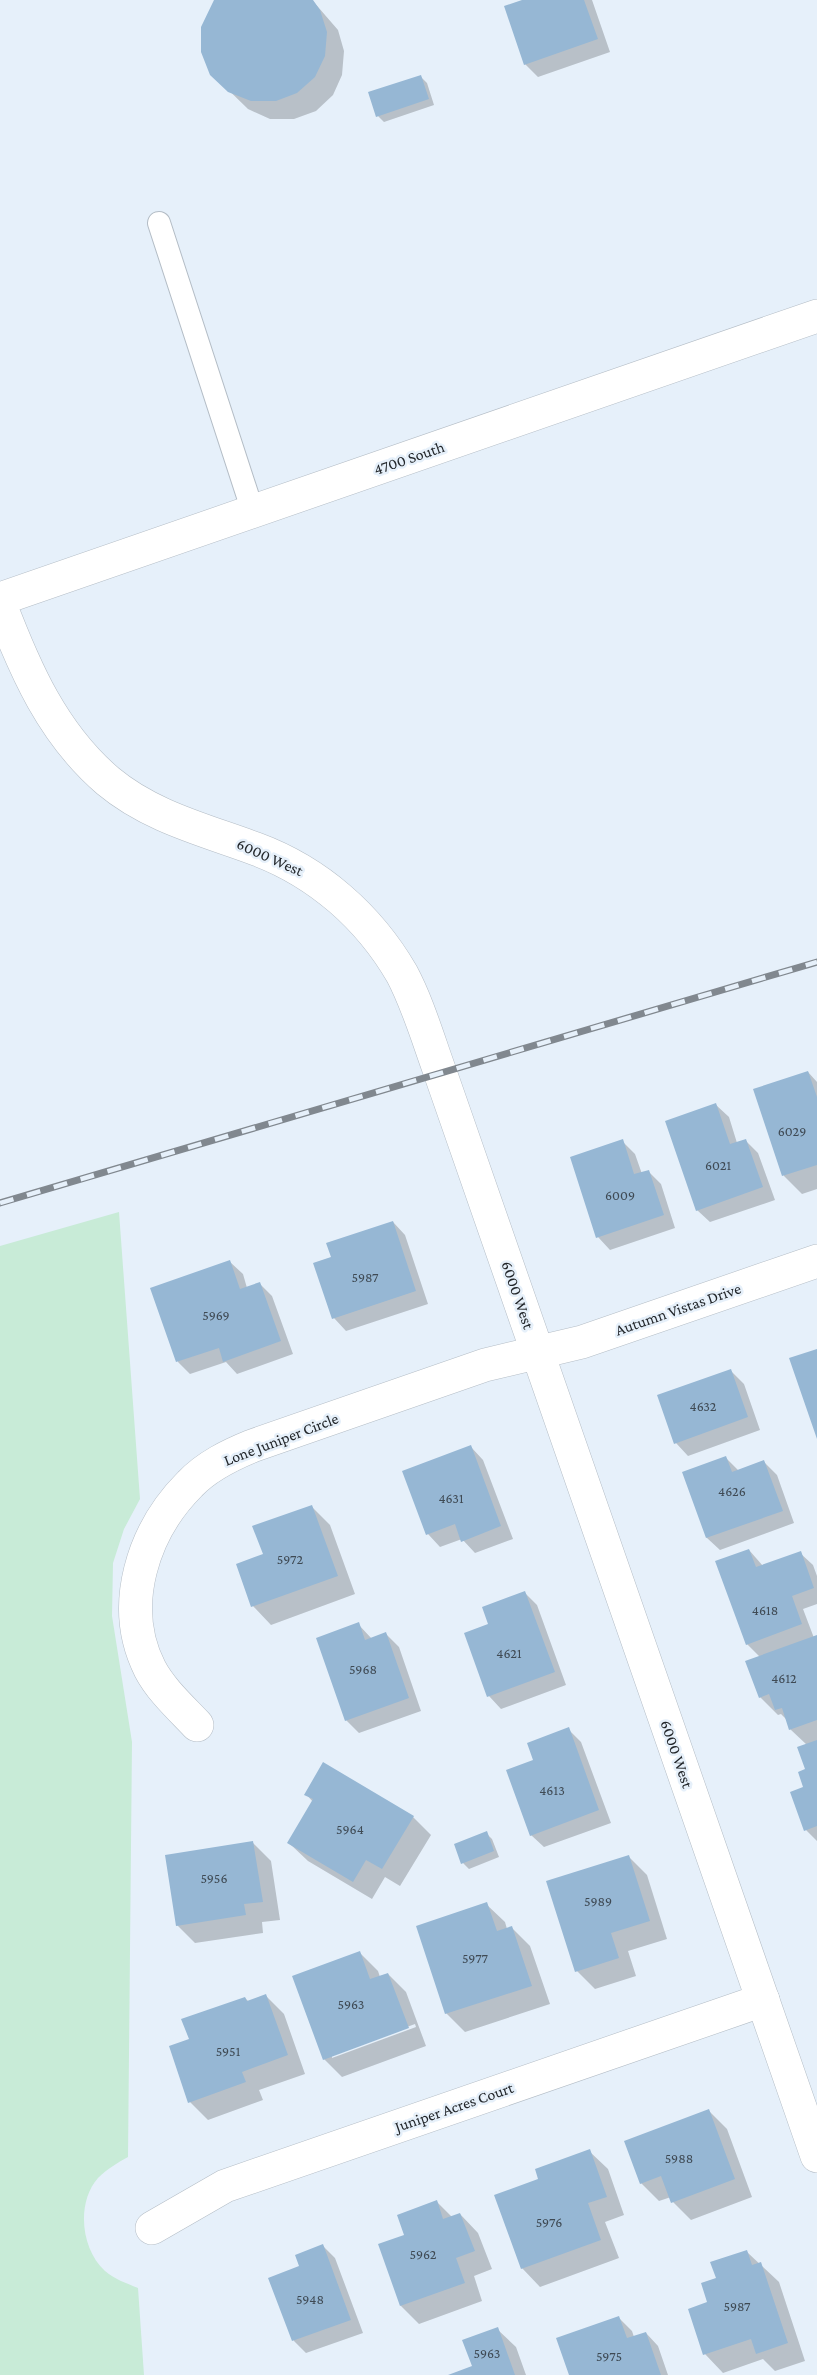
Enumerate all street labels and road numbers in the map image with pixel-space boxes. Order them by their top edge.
street label: 4700 South [371,438,447,478]
street label: 6000 West [234,835,306,879]
street label: 6000 West [498,1259,538,1332]
street label: Autumn Vistas Drive [613,1280,743,1338]
street label: Lone Juniper Circle [221,1409,341,1470]
street label: 6000 West [657,1718,697,1791]
street label: Juniper Acres Court [391,2078,517,2137]

